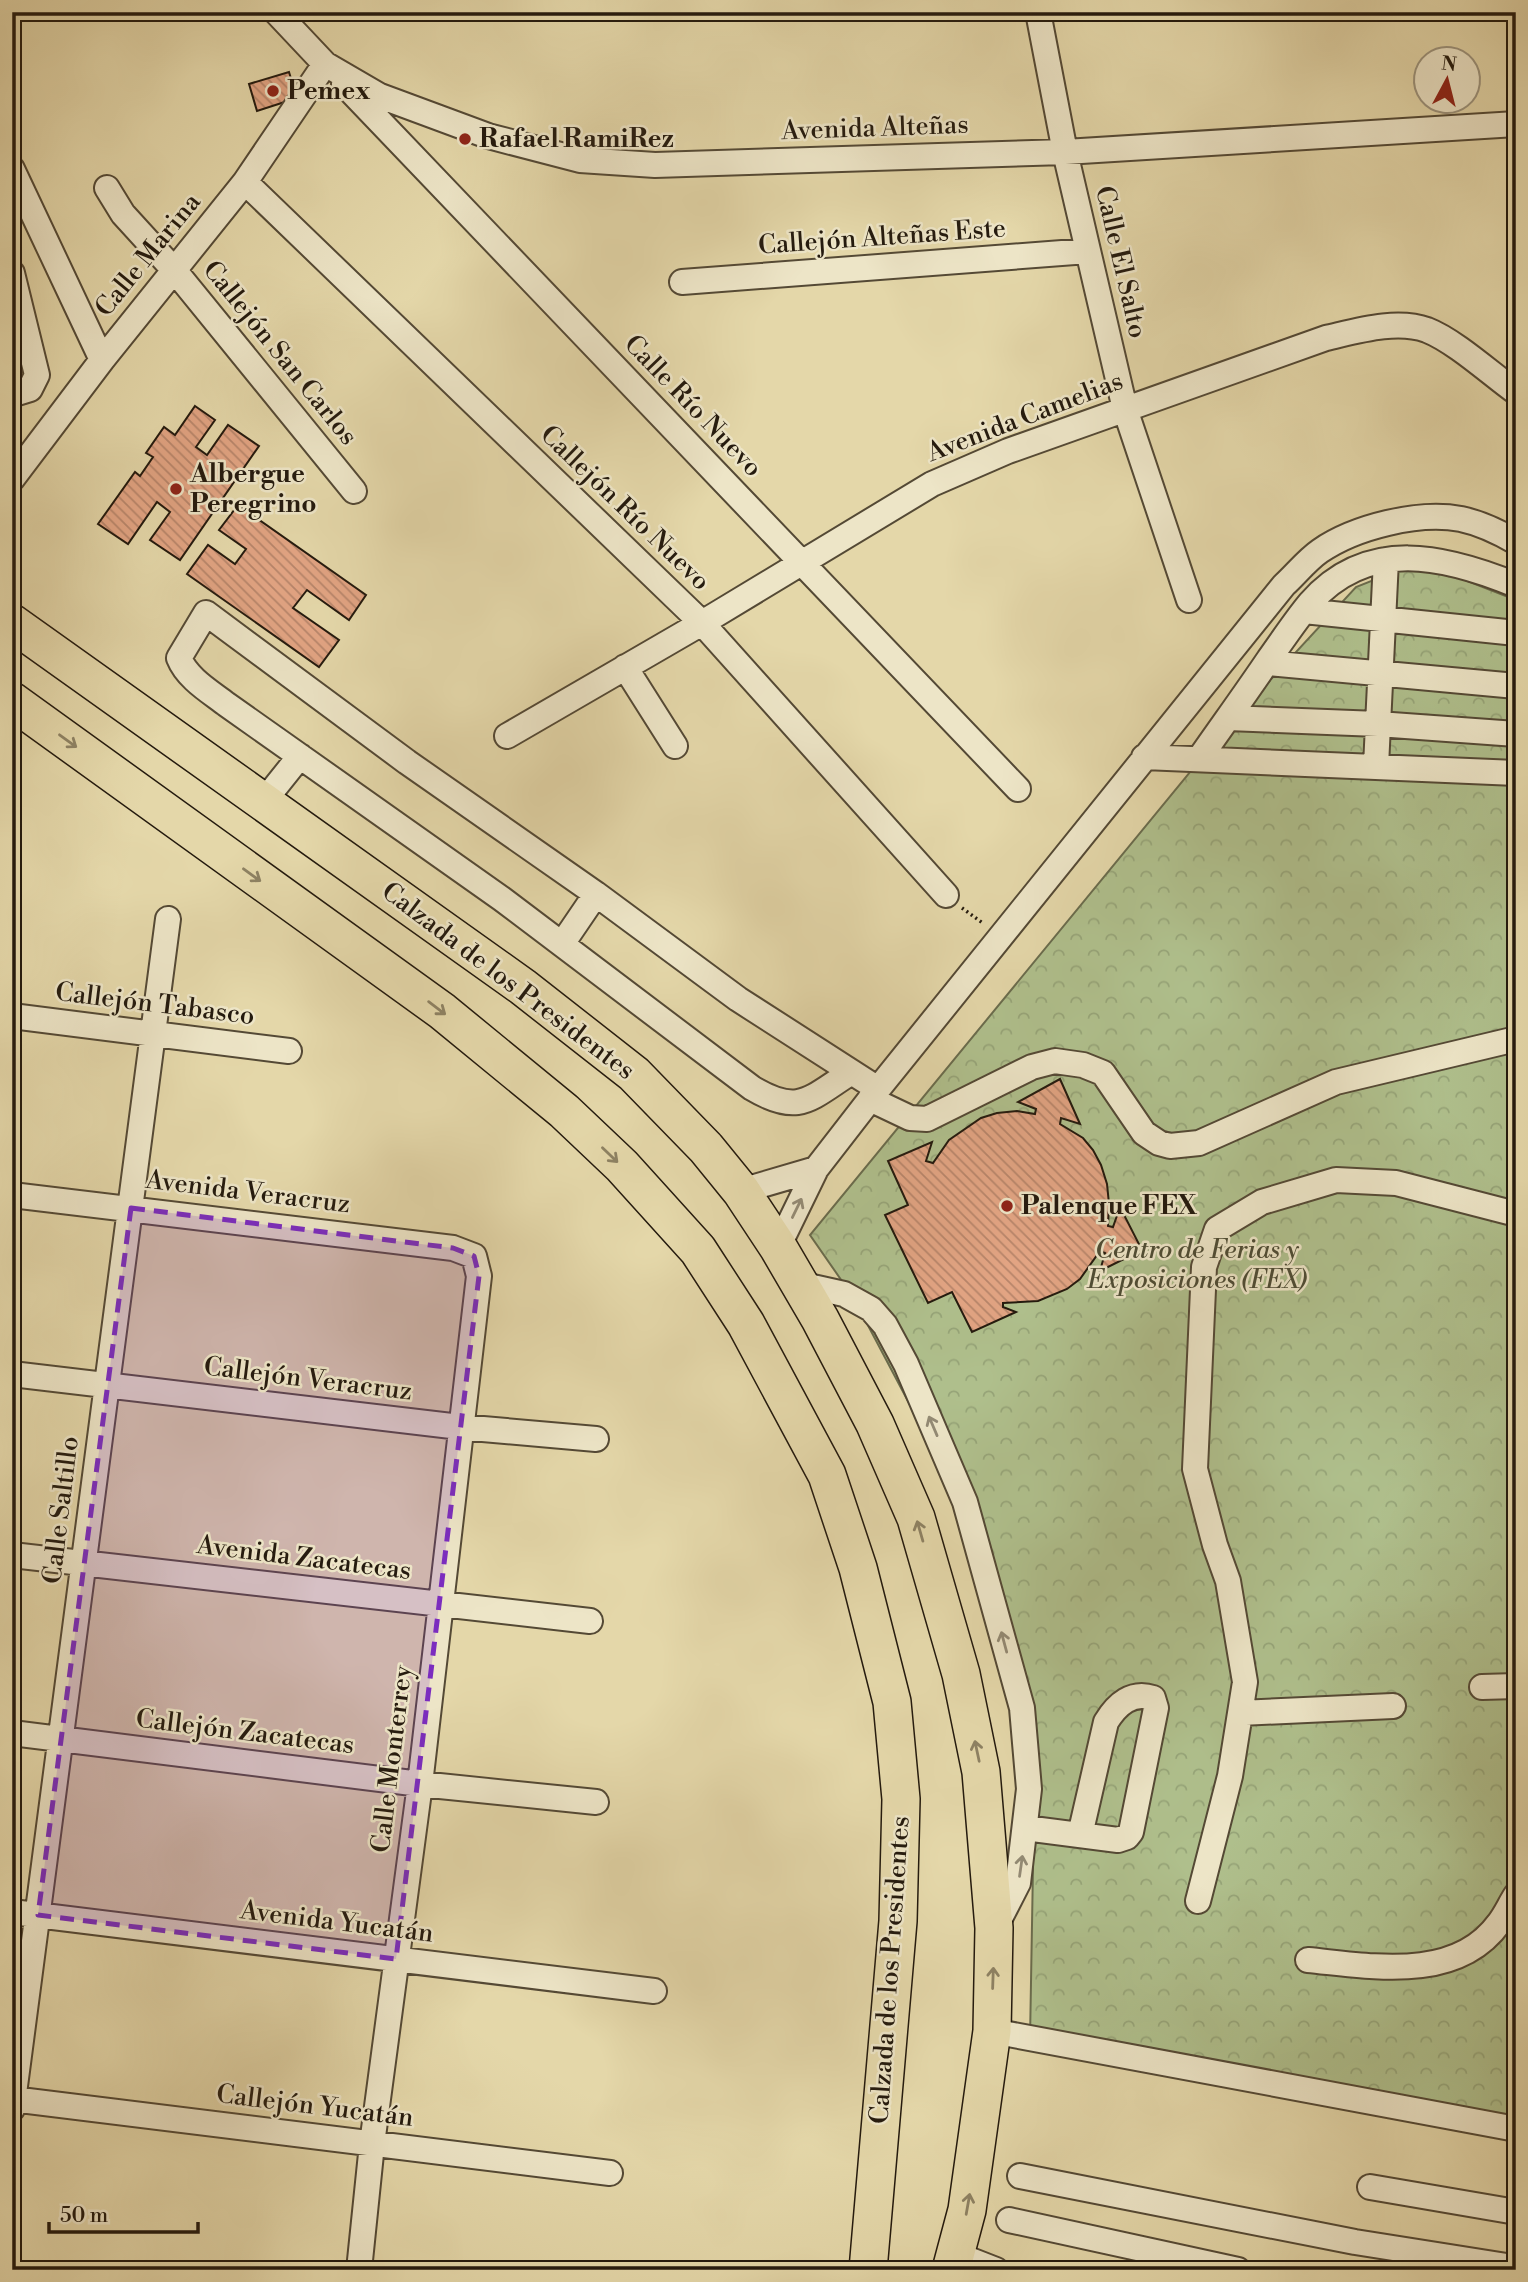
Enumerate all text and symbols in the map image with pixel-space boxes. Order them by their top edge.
north arrow [1412,46,1482,116]
text: N [1440,51,1458,77]
place label: Pemex [287,75,370,107]
marker: Pemex [265,83,281,99]
street label: Avenida Alteñas [780,109,969,147]
place label: Rafael RamiRez [479,123,674,155]
marker: Rafael RamiRez [457,131,473,147]
street label: Calle El Salto [1088,183,1154,341]
street label: Calle Marina [88,186,208,323]
street label: Callejón Alteñas Este [757,212,1007,262]
street label: Callejón San Carlos [196,254,364,452]
street label: Calle Río Nuevo [617,328,769,484]
street label: Avenida Camelias [922,365,1128,469]
street label: Callejón Río Nuevo [533,419,717,597]
place label: Albergue Peregrino [189,458,317,520]
marker: Albergue Peregrino [168,481,184,497]
one-way arrow [58,734,76,749]
one-way arrow [242,868,261,882]
street label: Calzada de los Presidentes [375,875,641,1087]
street label: Callejón Tabasco [53,976,257,1032]
one-way arrow [427,1000,445,1015]
one-way arrow [601,1146,618,1163]
street label: Avenida Veracruz [143,1163,352,1220]
place label: Palenque FEX [1021,1190,1198,1222]
one-way arrow [791,1198,804,1219]
marker: Palenque FEX [999,1198,1015,1214]
park label: Centro de Ferias y Exposiciones (FEX) [1086,1234,1308,1296]
street label: Callejón Veracruz [202,1350,414,1408]
one-way arrow [925,1416,938,1438]
street label: Calle Saltillo [36,1434,86,1586]
one-way arrow [912,1521,925,1543]
street label: Avenida Zacatecas [194,1529,413,1587]
one-way arrow [997,1631,1010,1654]
street label: Calle Monterrey [365,1663,419,1855]
street label: Callejón Zacatecas [134,1703,356,1761]
one-way arrow [969,1740,983,1763]
street label: Calzada de los Presidentes [863,1815,917,2125]
one-way arrow [1015,1855,1028,1878]
street label: Avenida Yucatán [238,1894,435,1950]
one-way arrow [986,1967,1000,1990]
street label: Callejón Yucatán [215,2078,415,2134]
scale bar [49,2191,198,2235]
one-way arrow [962,2193,975,2216]
text: 50 m [60,2203,108,2229]

